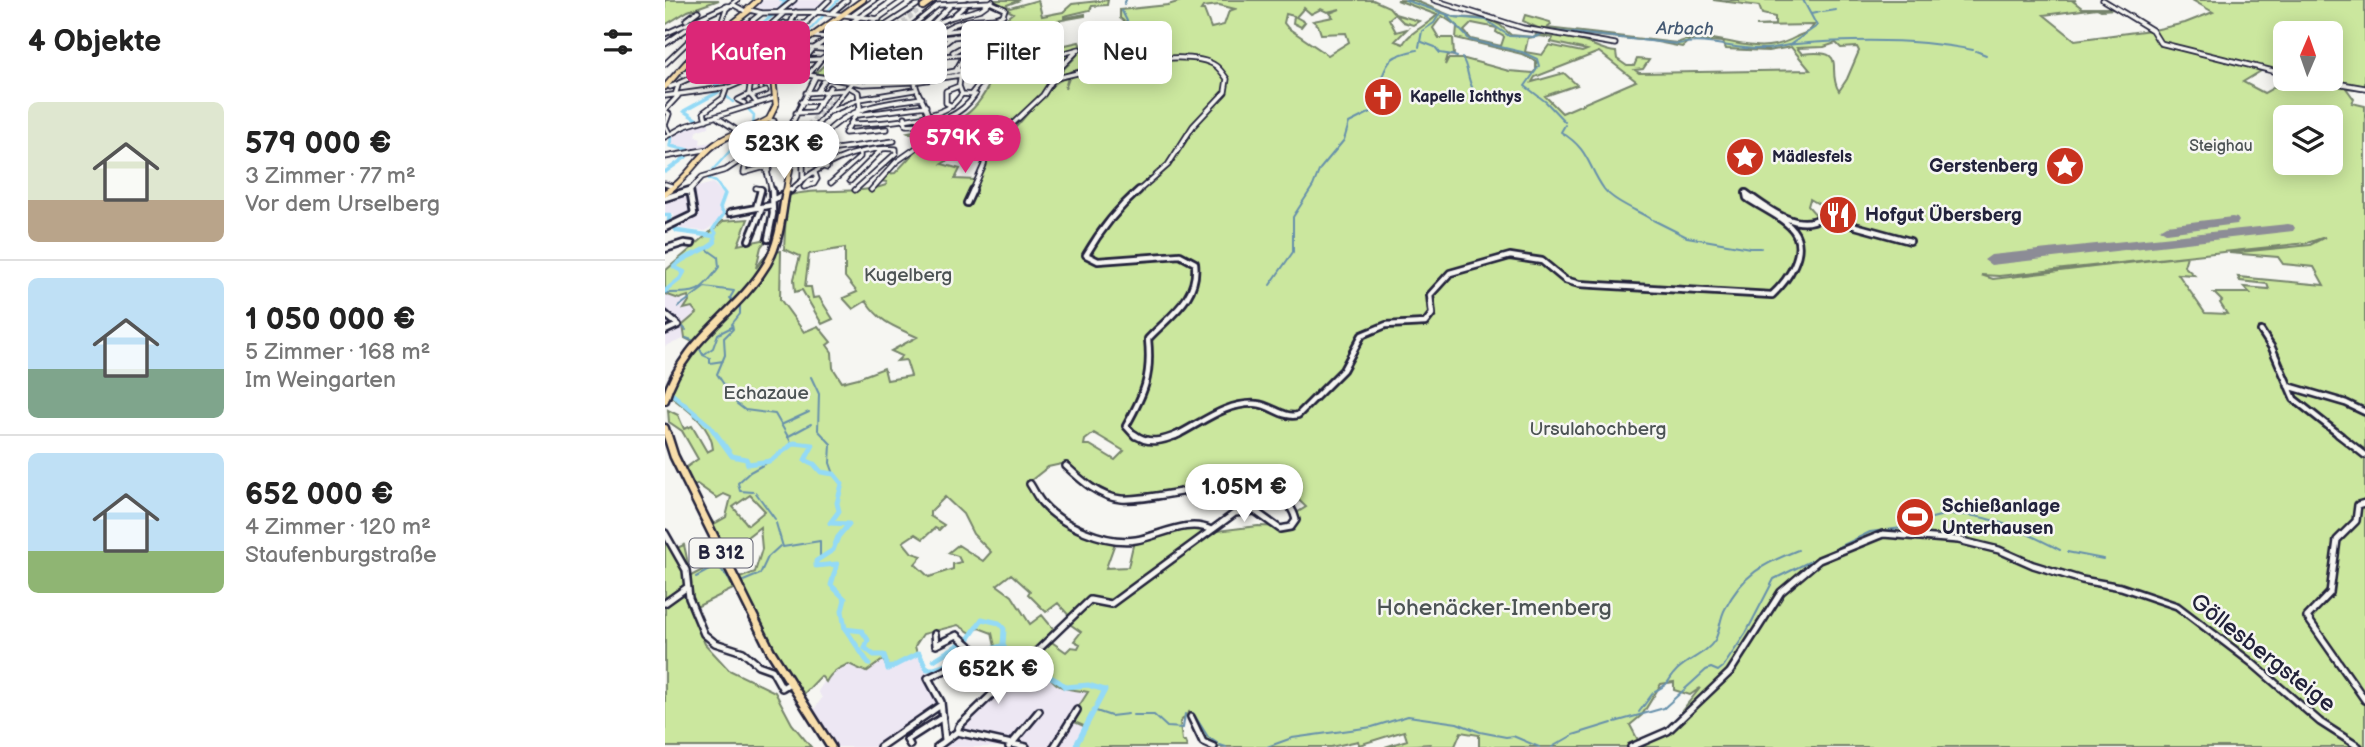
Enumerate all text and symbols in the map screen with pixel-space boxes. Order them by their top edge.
water label: Arbach [1655,18,1714,40]
chip: Kaufen [686,21,810,84]
chip: Mieten [824,21,947,84]
chip: Filter [961,21,1064,84]
chip: Neu [1078,21,1172,84]
north arrow [2273,21,2343,91]
map controls [2273,21,2343,175]
icon: filters [599,23,637,61]
text: 4 Objekte [28,24,161,60]
church icon: Kapelle Ichthys [1362,76,1404,118]
place label: Kapelle Ichthys [1410,88,1522,107]
button: layers [2273,105,2343,175]
pin: 579K € [908,116,1022,175]
pin: 523K € [727,122,841,181]
text: 579K € [926,124,1004,152]
text: 579 000 € [245,126,391,162]
icon: home [84,130,168,214]
text: 523K € [744,130,824,158]
place icon: Mädlesfels [1724,136,1766,178]
park label: Steighau [2189,137,2253,156]
place icon: Gerstenberg [2044,145,2086,187]
place label: Mädlesfels [1772,148,1852,167]
place label: Gerstenberg [1929,155,2038,178]
text: 3 Zimmer · 77 m² [245,162,416,190]
text: Vor dem Urselberg [245,190,440,218]
restaurant icon: Hofgut Übersberg [1817,194,1859,236]
place label: Hofgut Übersberg [1865,204,2022,227]
park label: Kugelberg [864,264,952,287]
text: 1 050 000 € [245,302,415,338]
icon: home [84,306,168,390]
text: 5 Zimmer · 168 m² [245,338,430,366]
text: Im Weingarten [245,366,396,394]
park label: Echazaue [723,382,809,405]
park label: Ursulahochberg [1529,418,1667,441]
pin: 1.05M € [1179,464,1309,524]
text: 1.05M € [1201,473,1287,501]
text: 652 000 € [245,477,393,513]
icon: home [84,481,168,565]
place label: Schießanlage Unterhausen [1942,495,2060,540]
sports icon: Schießanlage Unterhausen [1894,496,1936,538]
text: 4 Zimmer · 120 m² [245,513,431,541]
road number: B 312 [689,538,753,568]
text: Staufenburgstraße [245,541,437,569]
street label: Göllesbergsteige [2185,588,2341,718]
park label: Hohenäcker-Imenberg [1376,594,1612,622]
pin: 652K € [941,646,1055,706]
text: 652K € [958,655,1038,683]

